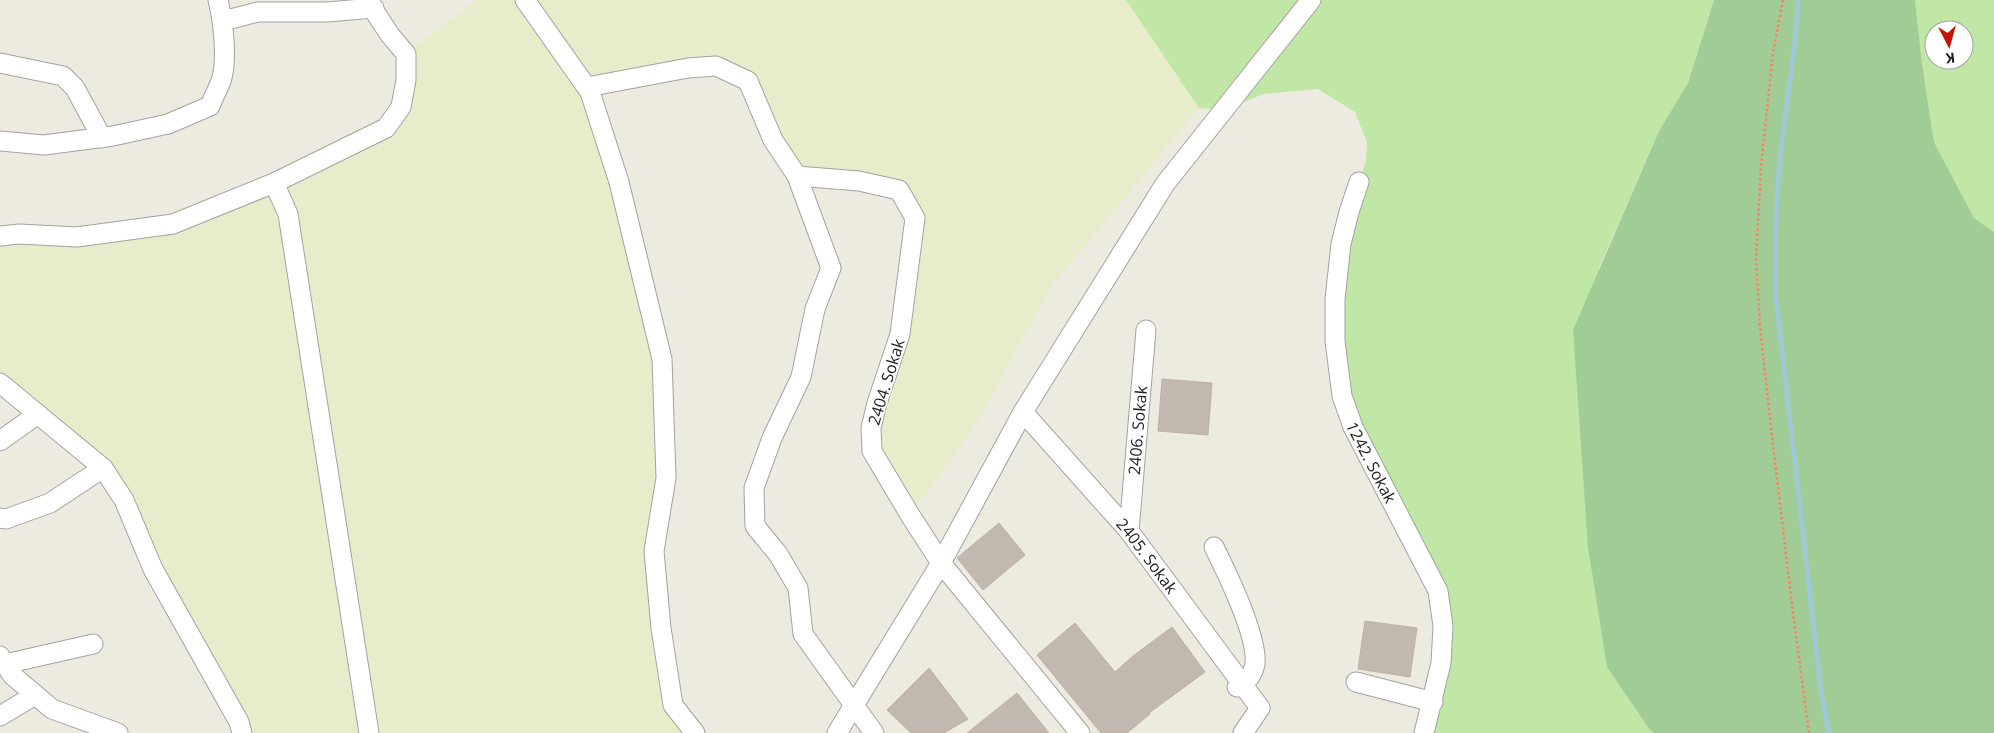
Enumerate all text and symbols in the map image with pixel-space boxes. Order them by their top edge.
north arrow [1924,20,1974,70]
text: K [1944,48,1956,68]
street label: 2404. Sokak [862,336,910,428]
street label: 2406. Sokak [1123,384,1152,476]
street label: 1242. Sokak [1341,419,1402,507]
street label: 2405. Sokak [1112,513,1183,598]

